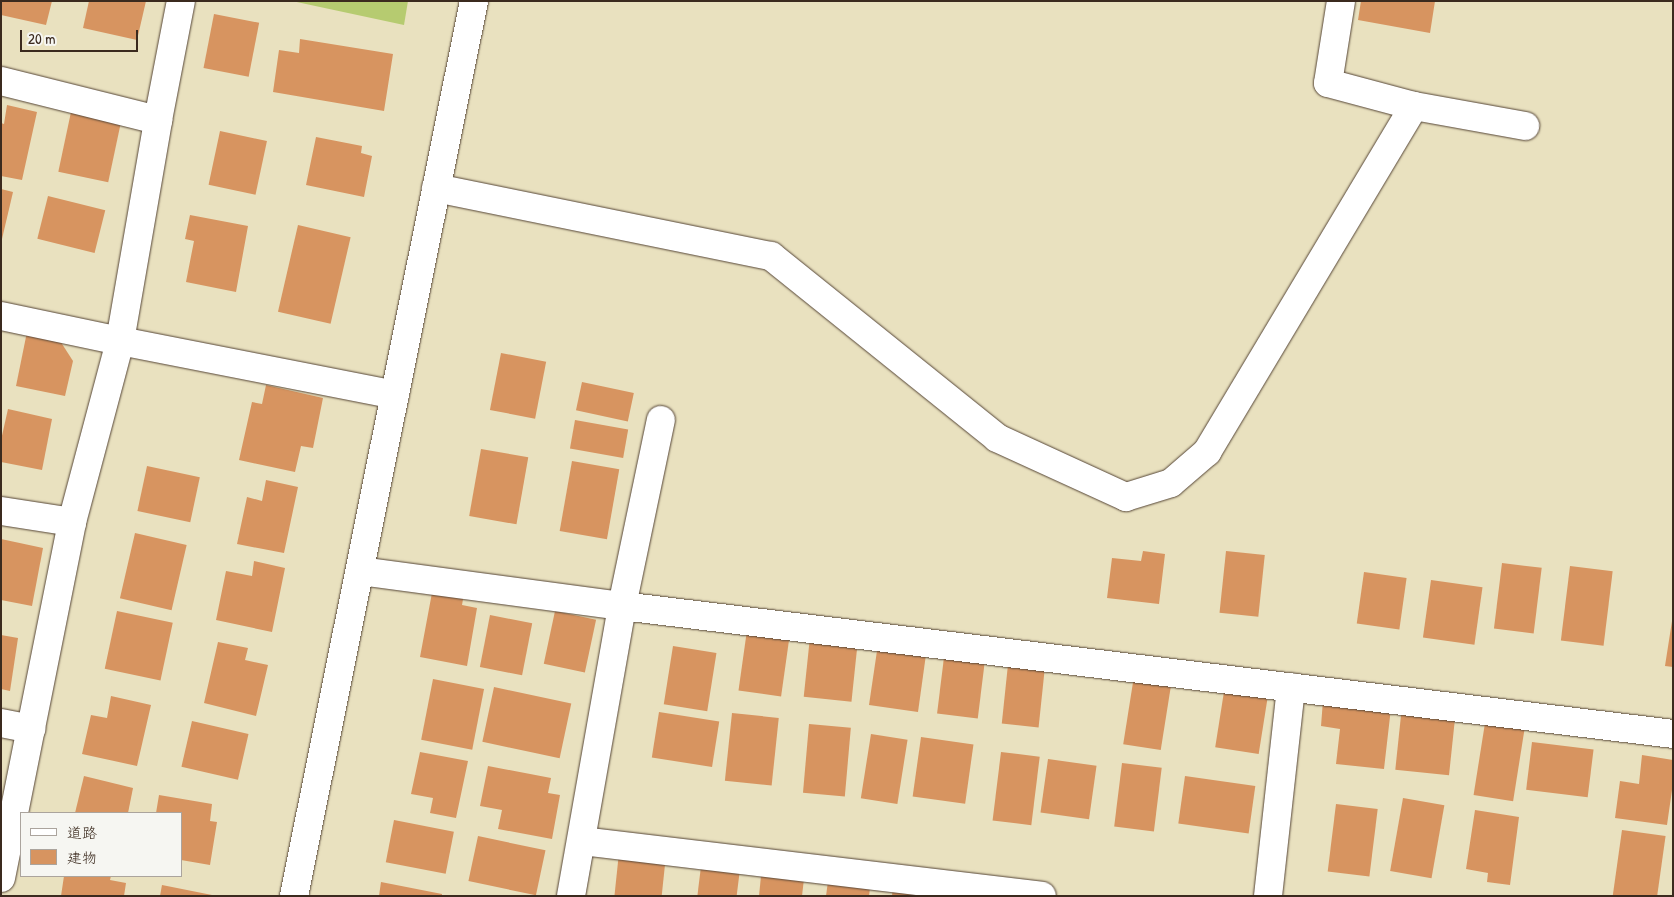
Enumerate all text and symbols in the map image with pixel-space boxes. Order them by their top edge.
scale bar [22,20,140,52]
text: 20 m [28,28,55,49]
legend [20,812,182,877]
text: 道路 [67,822,97,843]
text: 建物 [67,847,97,868]

